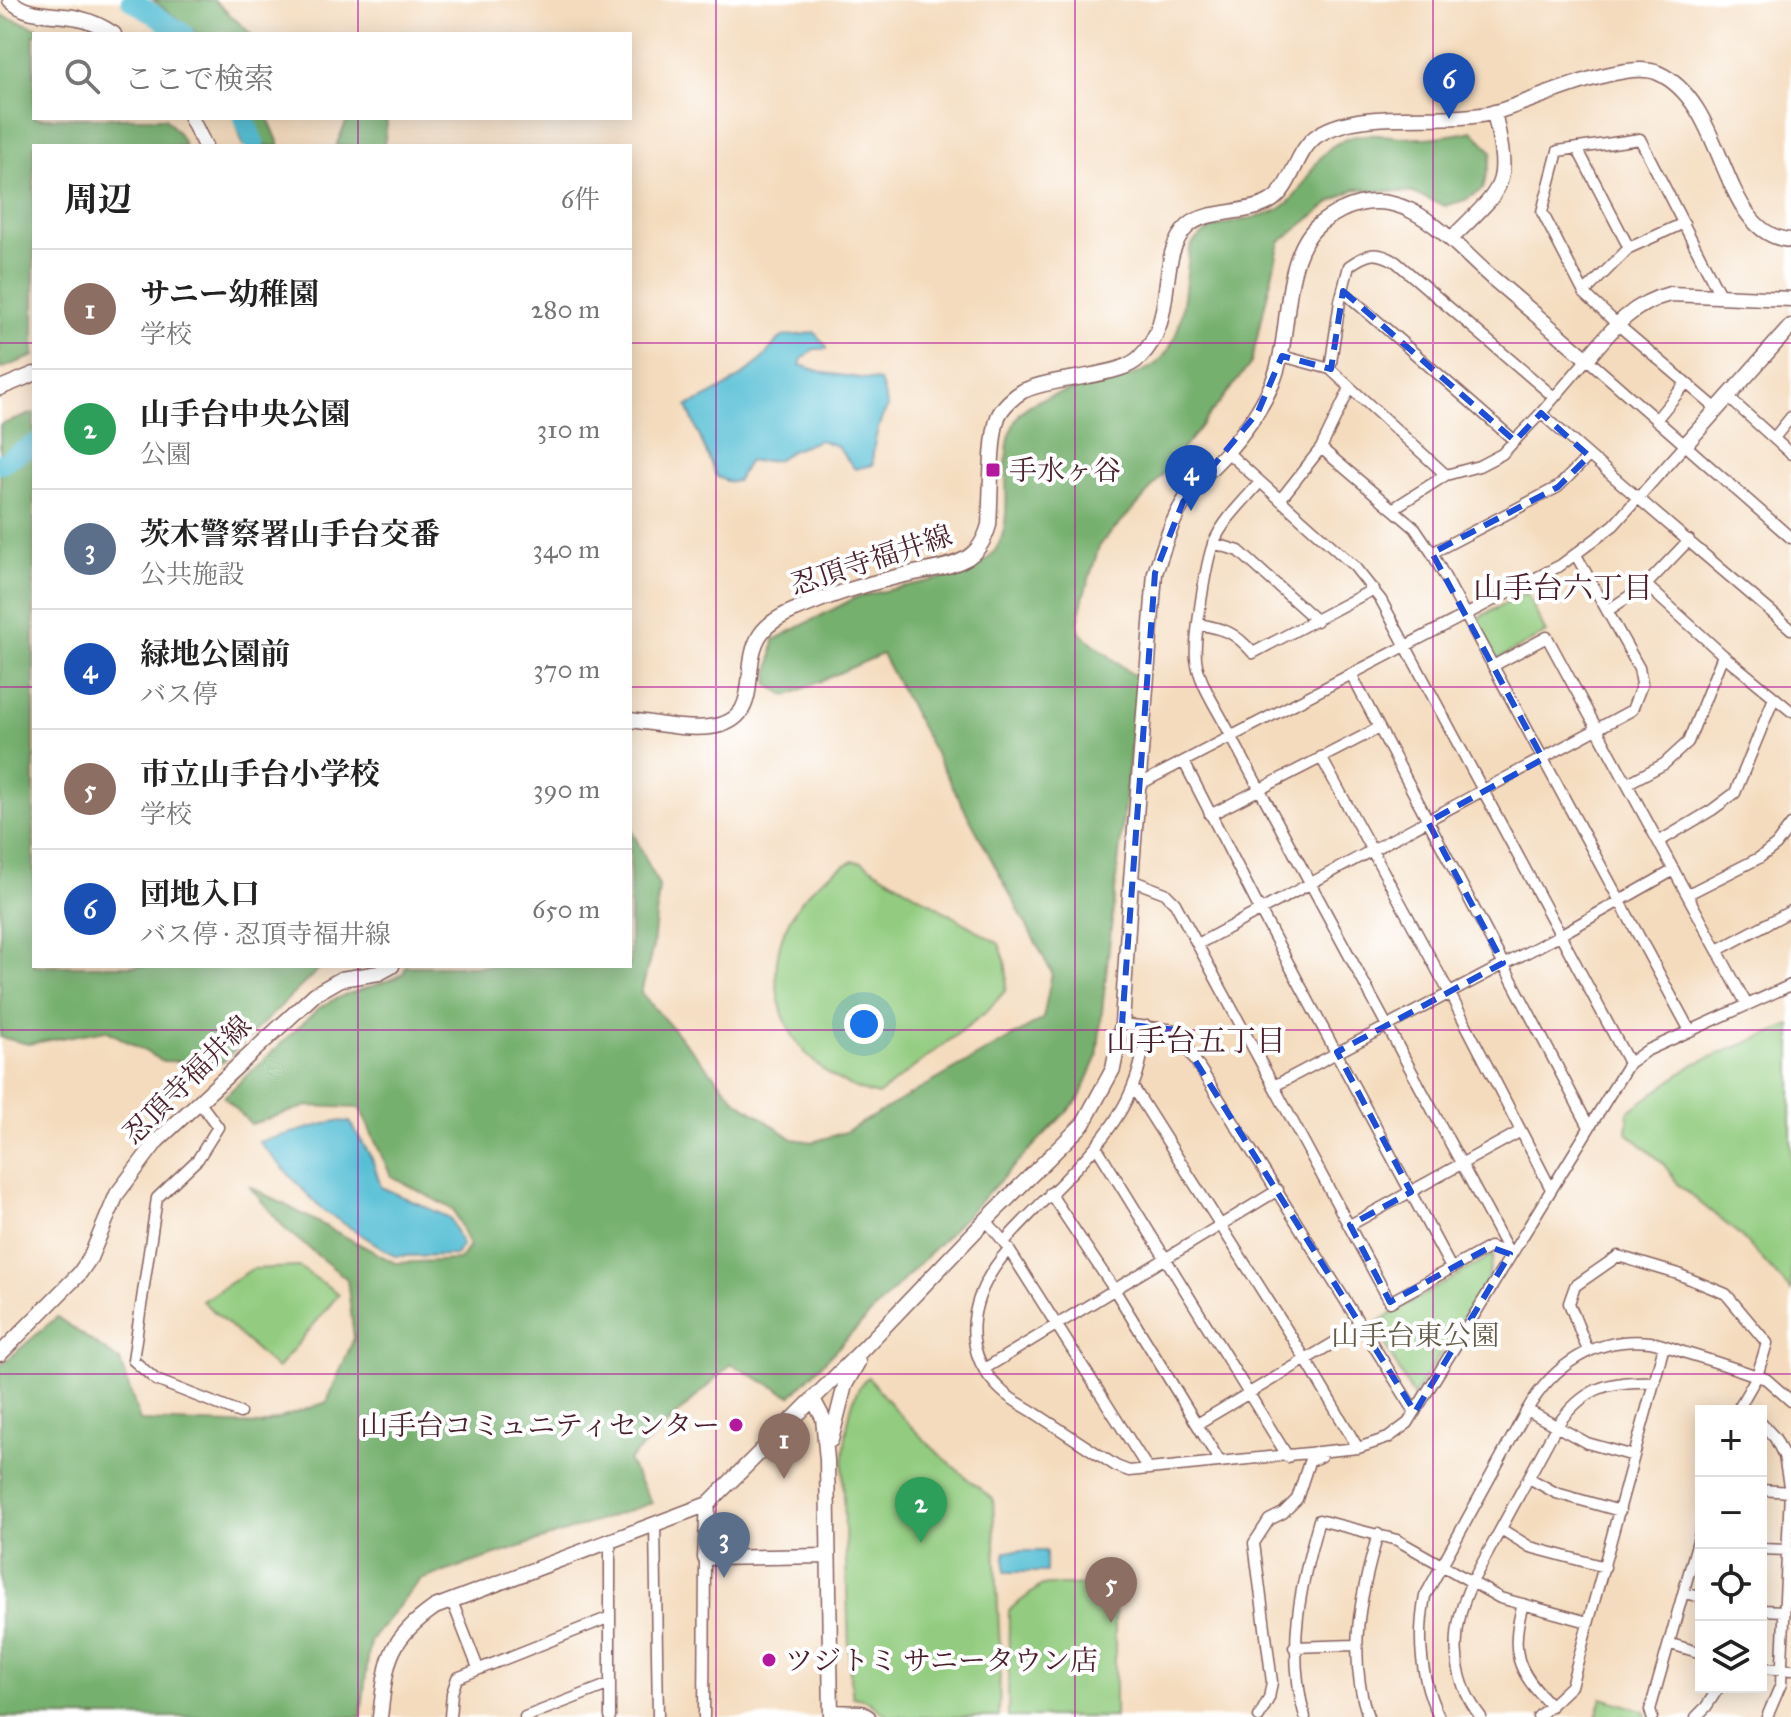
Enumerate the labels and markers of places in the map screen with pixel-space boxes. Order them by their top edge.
pin: 6 [1423,53,1475,119]
pin: 4 [1165,445,1217,511]
place label: 手水ヶ谷 [1009,453,1121,488]
marker: 手水ヶ谷 [984,461,1002,479]
place label: 山手台コミュニティセンター [360,1408,720,1443]
pin: 1 [758,1413,810,1479]
marker: 山手台コミュニティセンター [727,1416,745,1434]
pin: 2 [895,1477,947,1543]
pin: 3 [698,1512,750,1578]
pin: 5 [1085,1557,1137,1623]
place label: ツジトミ サニータウン店 [785,1643,1098,1678]
marker: ツジトミ サニータウン店 [760,1651,778,1669]

